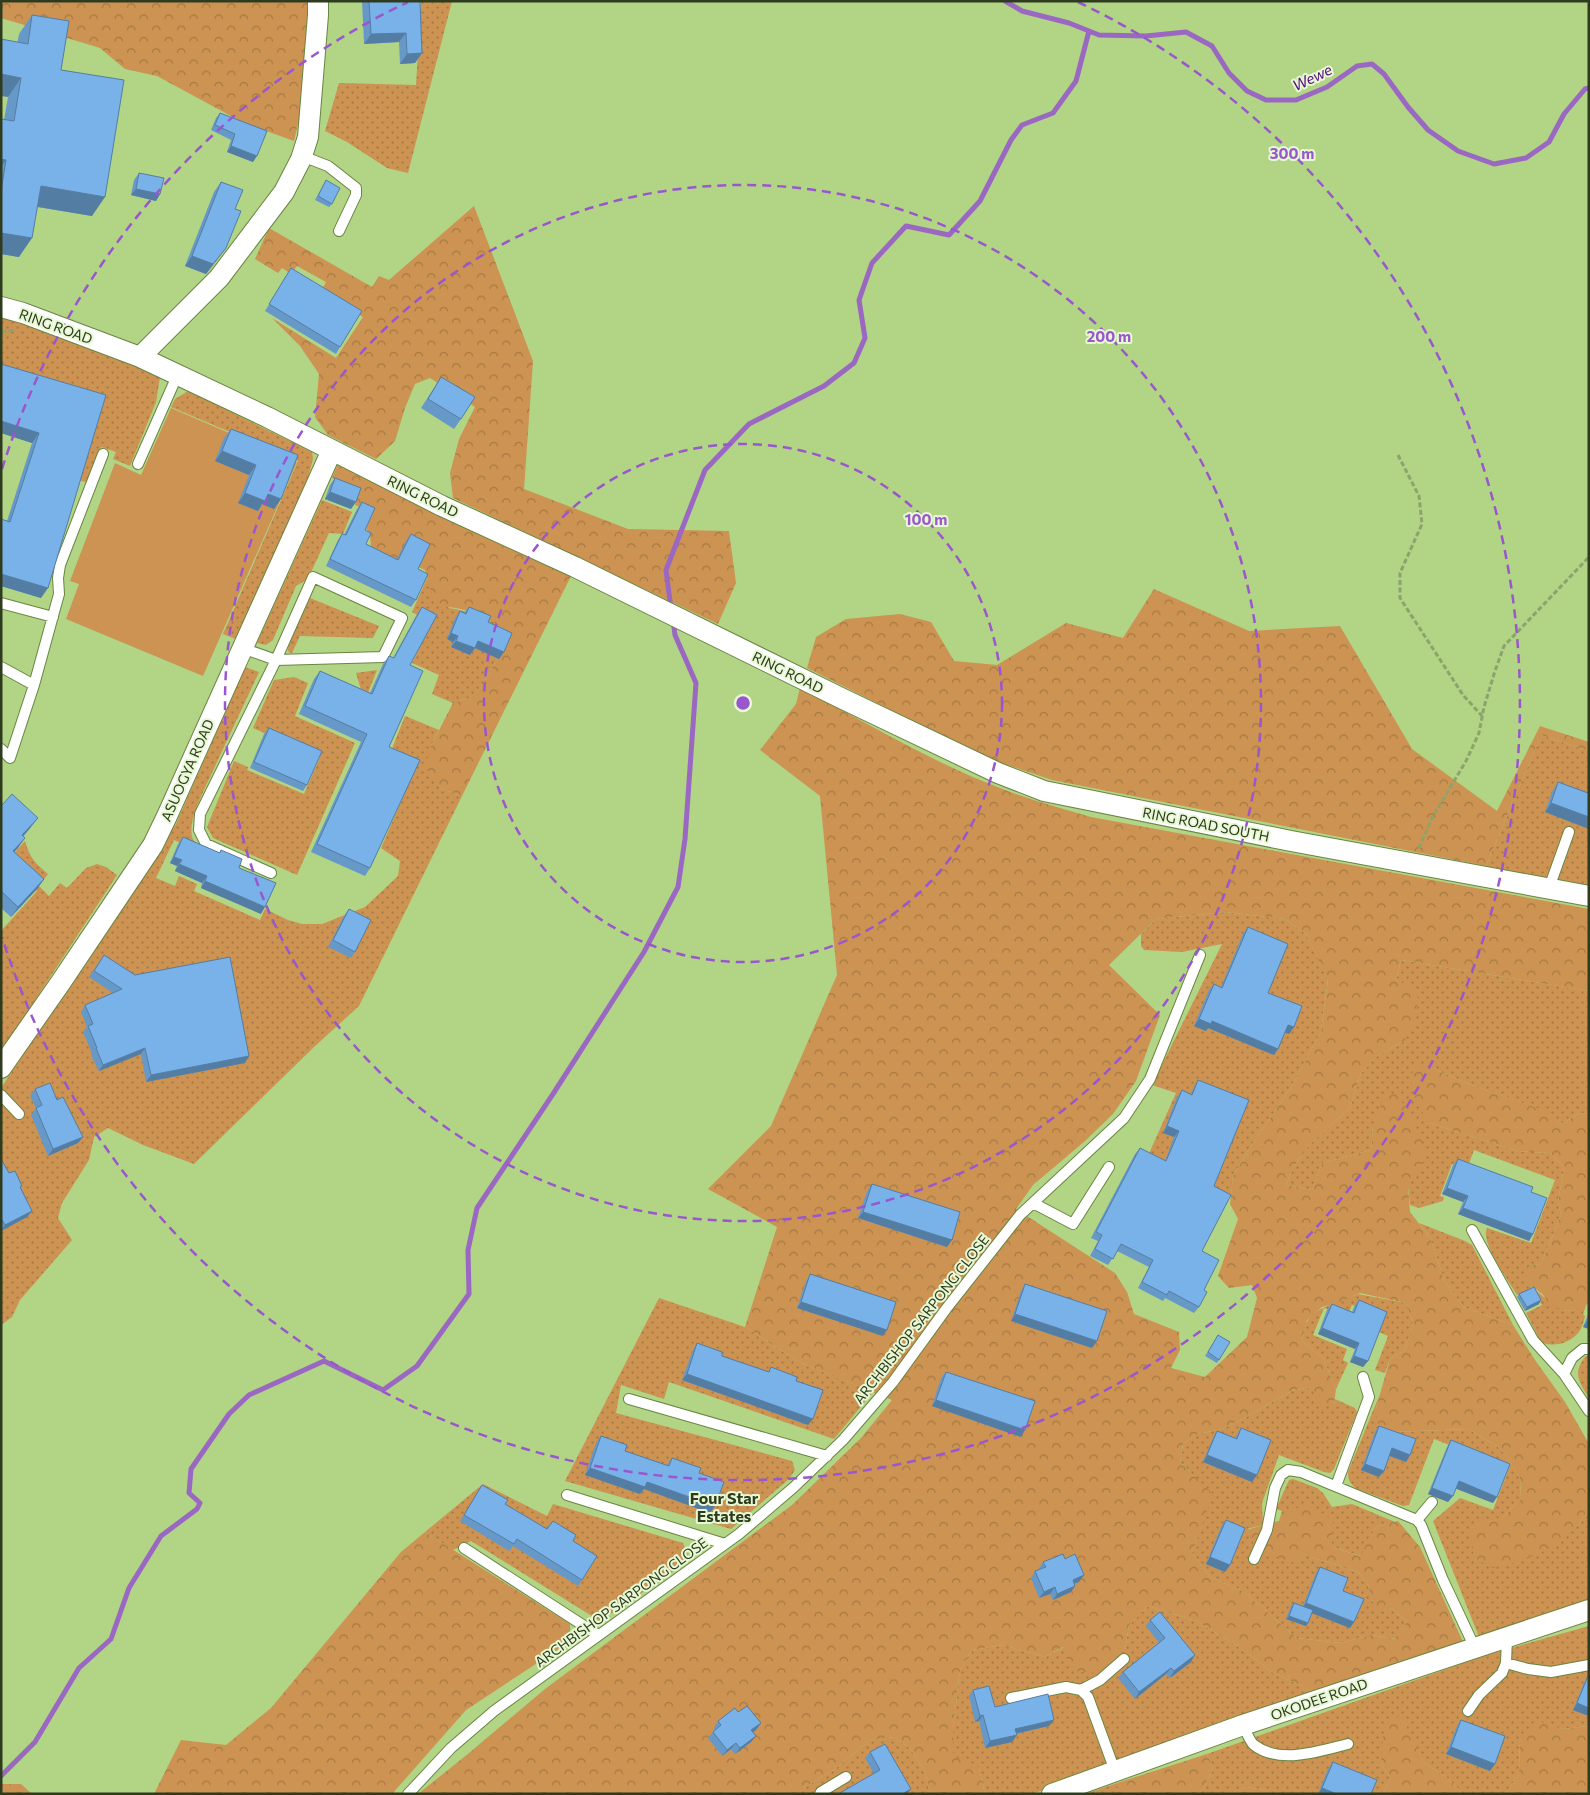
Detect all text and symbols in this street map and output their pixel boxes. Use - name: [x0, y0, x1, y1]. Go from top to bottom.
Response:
- water label: Wewe: [1289, 60, 1335, 94]
- text: 300 m: [1270, 144, 1314, 162]
- street label: RING ROAD: [17, 305, 95, 347]
- text: 200 m: [1087, 327, 1131, 345]
- street label: RING ROAD: [385, 471, 461, 521]
- text: 100 m: [905, 510, 947, 528]
- street label: RING ROAD: [750, 647, 826, 697]
- centre of rings: [734, 694, 752, 712]
- street label: ASUOGYA ROAD: [157, 716, 217, 824]
- street label: RING ROAD SOUTH: [1141, 803, 1271, 845]
- street label: ARCHBISHOP SARPONG CLOSE: [850, 1231, 992, 1407]
- district label: Four Star Estates: [690, 1488, 759, 1525]
- street label: ARCHBISHOP SARPONG CLOSE: [531, 1533, 711, 1671]
- street label: OKODEE ROAD: [1268, 1674, 1370, 1724]

